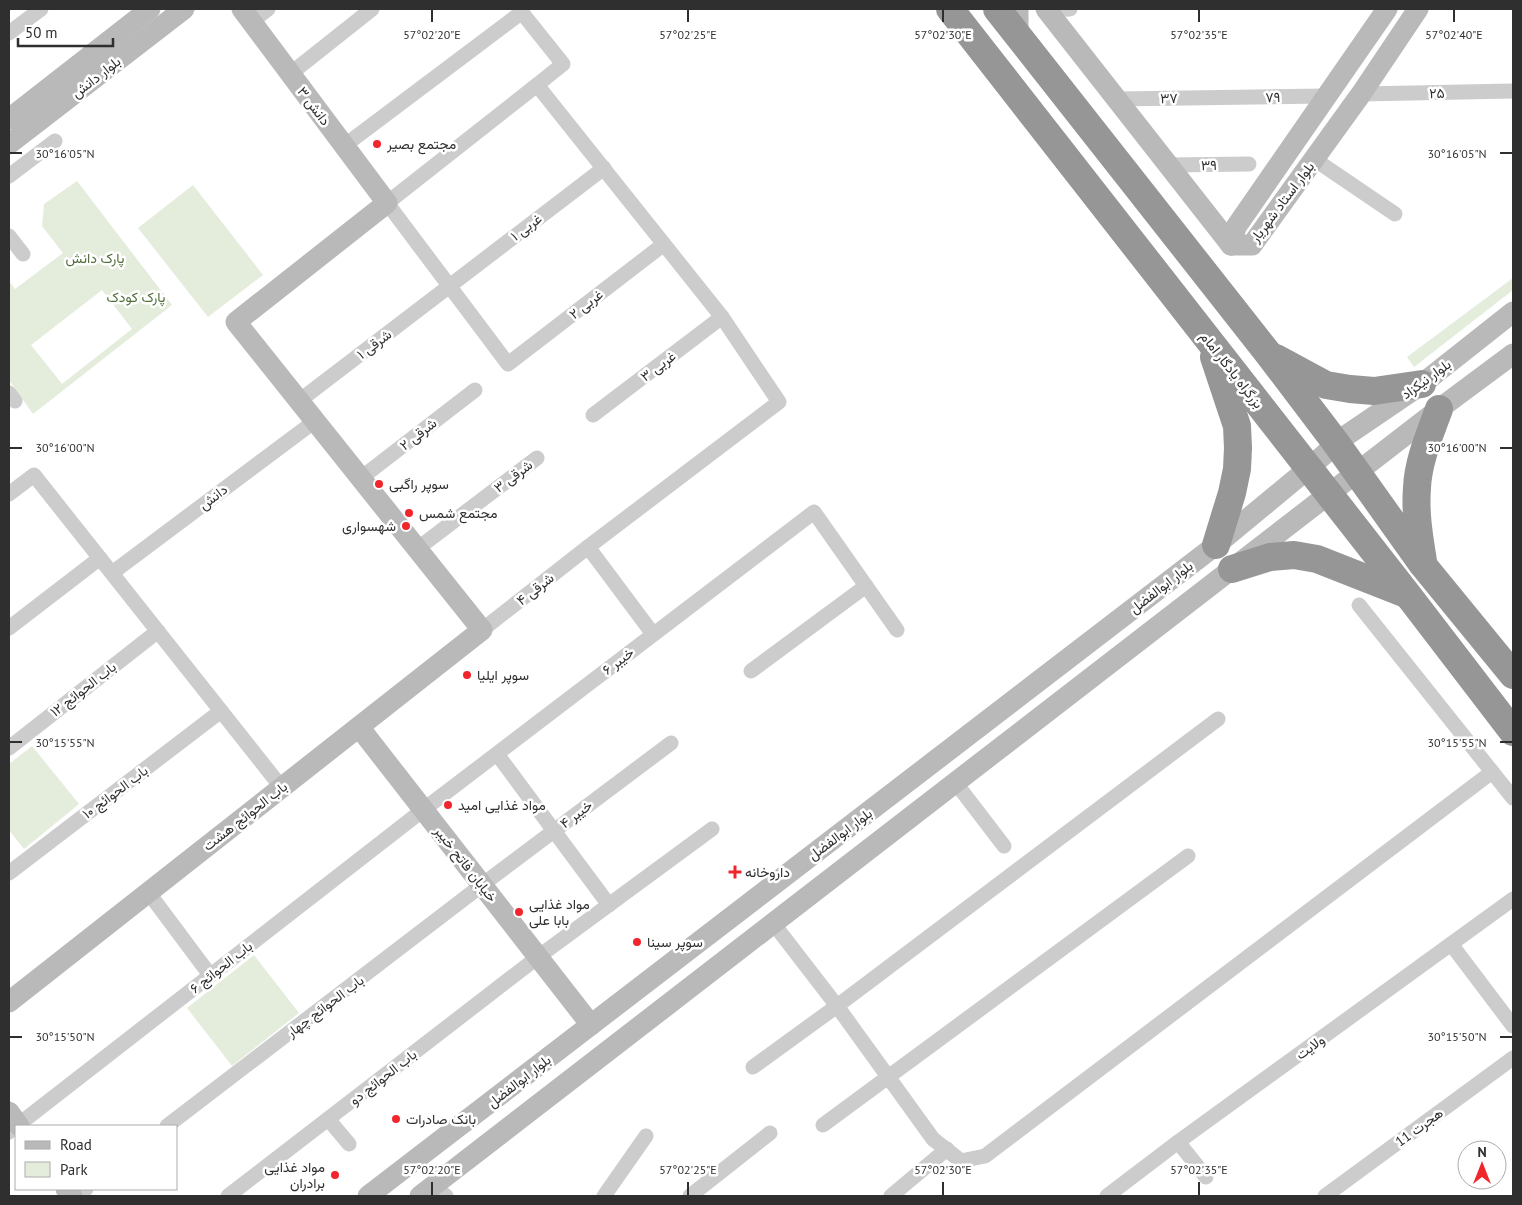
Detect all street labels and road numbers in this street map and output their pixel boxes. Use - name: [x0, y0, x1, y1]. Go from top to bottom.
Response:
- street label: بلوار دانش: [68, 52, 124, 102]
- street label: دانش ۳: [294, 83, 335, 129]
- street label: ۲۵: [1429, 84, 1445, 102]
- street label: ۷۹: [1265, 88, 1281, 106]
- street label: ۳۷: [1160, 89, 1178, 107]
- street label: ۳۹: [1201, 156, 1217, 174]
- street label: بلوار استاد شهریار: [1245, 158, 1318, 247]
- street label: ۱ غربی: [507, 209, 545, 245]
- street label: ۲ غربی: [565, 285, 607, 323]
- street label: ۱ شرقی: [353, 325, 395, 363]
- street label: بزرگراه یادگار امام: [1196, 328, 1268, 412]
- street label: ۳ غربی: [637, 347, 679, 385]
- street label: بلوار نیکزاد: [1398, 355, 1454, 403]
- street label: ۲ شرقی: [396, 414, 440, 454]
- street label: ۳ شرقی: [490, 456, 536, 496]
- street label: دانش: [195, 480, 231, 514]
- street label: بلوار ابوالفضل: [1126, 557, 1196, 617]
- street label: ۴ شرقی: [513, 569, 557, 609]
- street label: خیبر ۶: [598, 643, 638, 679]
- street label: باب الحوائج ۱۲: [46, 658, 121, 722]
- street label: باب الحوائج ۱۰: [79, 761, 153, 824]
- street label: باب الحوائج هشت: [199, 777, 292, 856]
- street label: خیبر ۴: [556, 796, 596, 832]
- street label: بلوار ابوالفضل: [804, 804, 876, 864]
- street label: خیابان فاتح خیبر: [429, 822, 501, 907]
- street label: باب الحوائج ۶: [186, 937, 257, 999]
- street label: باب الحوائج چهار: [282, 971, 369, 1043]
- street label: ولایت: [1292, 1030, 1328, 1064]
- street label: باب الحوائج دو: [346, 1045, 422, 1110]
- street label: بلوار ابوالفضل: [484, 1051, 554, 1111]
- street label: هجرت 11: [1392, 1103, 1447, 1150]

